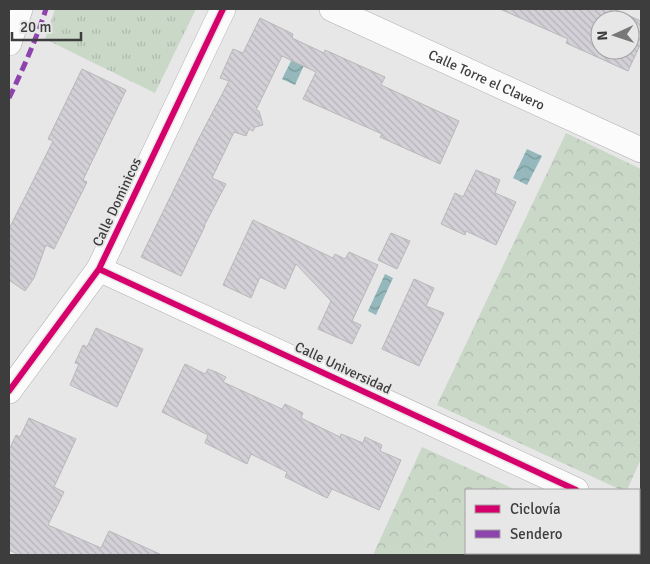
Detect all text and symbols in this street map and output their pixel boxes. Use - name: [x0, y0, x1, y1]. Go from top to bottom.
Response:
- scale bar: [12, 10, 81, 42]
- north arrow: [590, 10, 640, 60]
- text: 20 m: [20, 18, 51, 36]
- text: N: [594, 30, 611, 41]
- street label: Calle Torre el Clavero: [426, 46, 547, 113]
- street label: Calle Dominicos: [89, 155, 145, 249]
- street label: Calle Universidad: [292, 338, 394, 398]
- legend: [465, 489, 640, 554]
- text: Ciclovía: [510, 500, 561, 518]
- text: Sendero: [510, 525, 563, 543]

